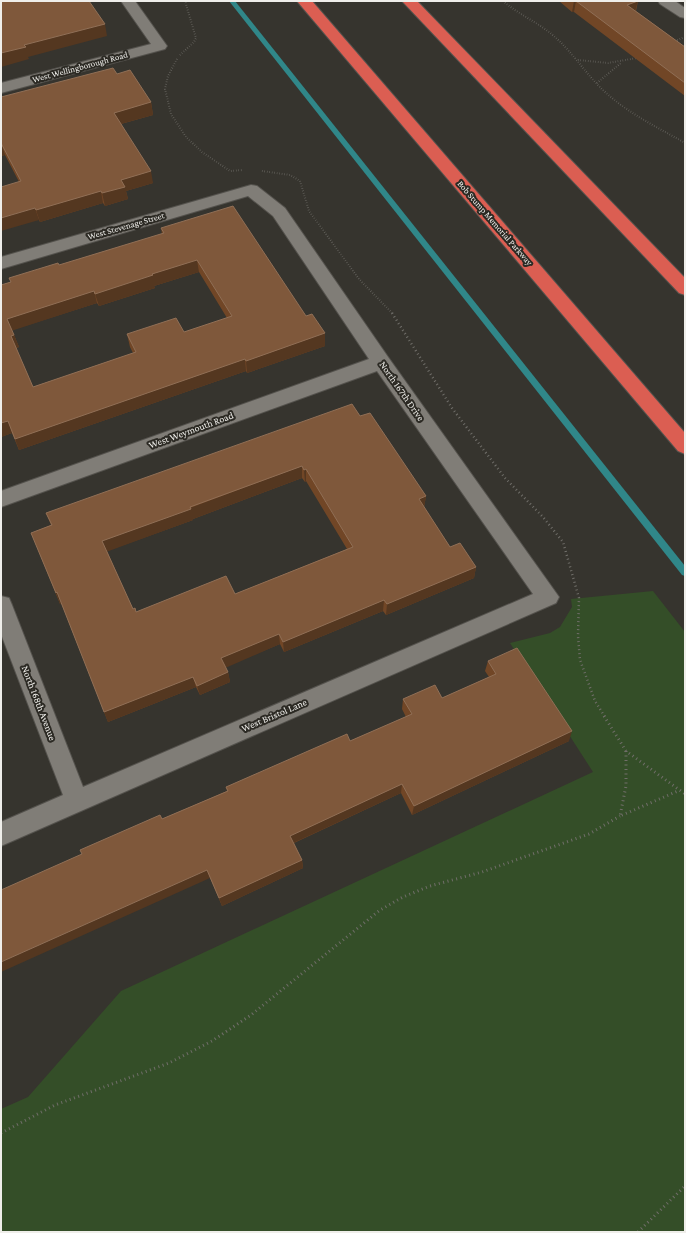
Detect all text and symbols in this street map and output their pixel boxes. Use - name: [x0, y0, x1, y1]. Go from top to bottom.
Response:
- street label: West Wellingborough Road: [31, 49, 129, 85]
- street label: Bob Stump Memorial Parkway: [456, 179, 535, 268]
- street label: West Stevenage Street: [87, 210, 166, 242]
- street label: North 167th Drive: [377, 359, 427, 424]
- street label: West Weymouth Road: [147, 409, 235, 450]
- street label: North 168th Avenue: [20, 664, 59, 743]
- street label: West Bristol Lane: [240, 696, 309, 734]

